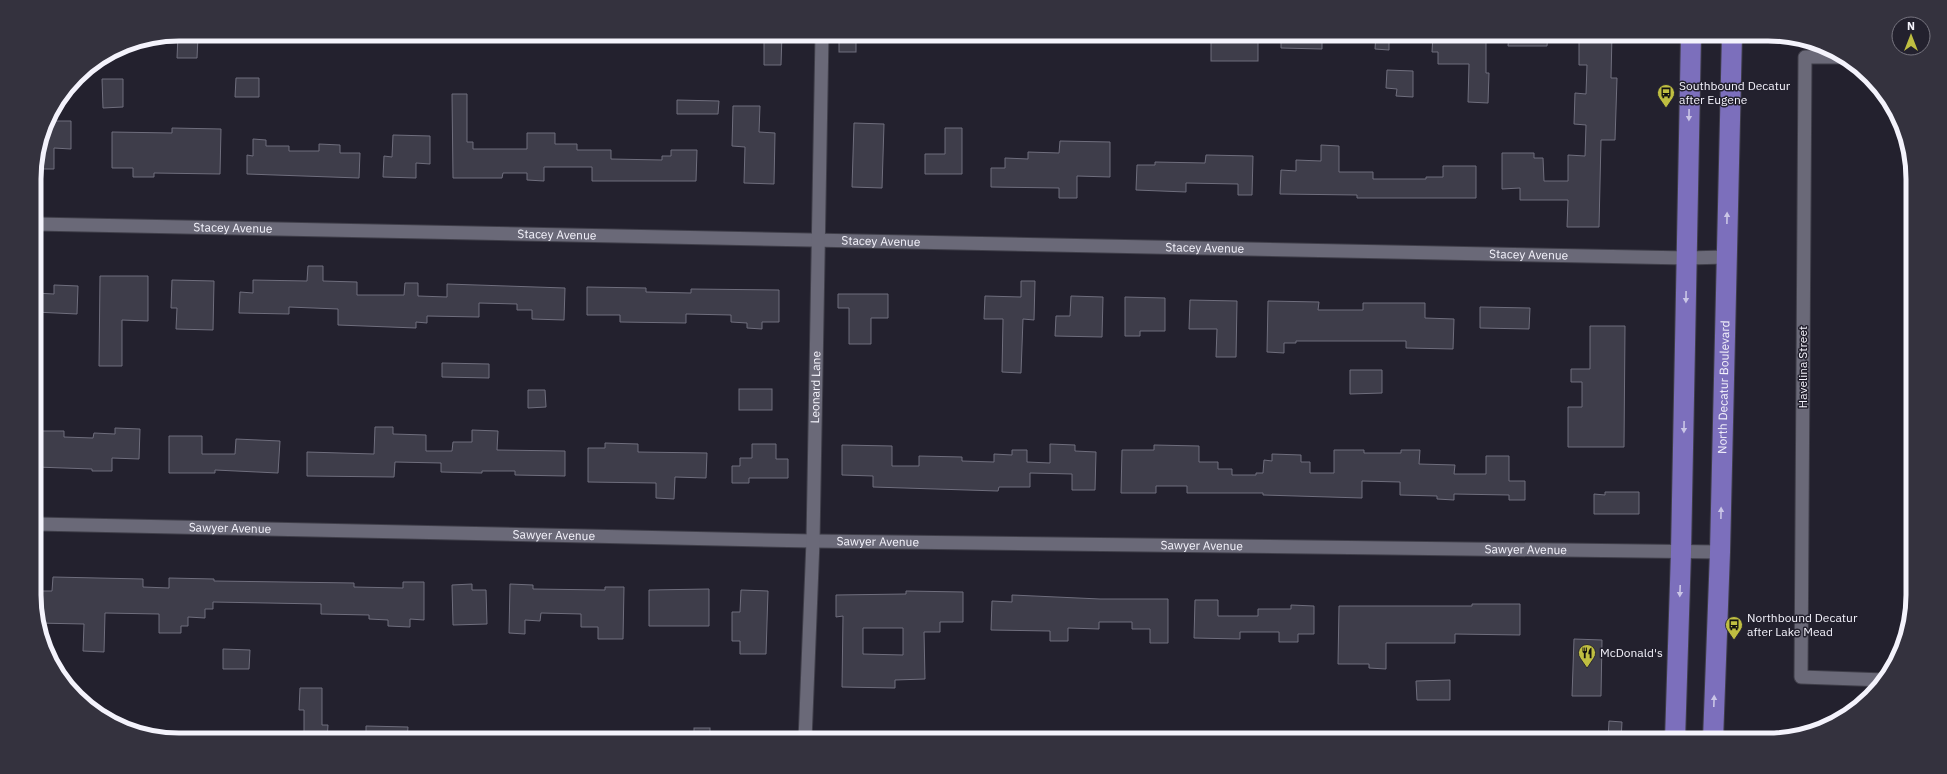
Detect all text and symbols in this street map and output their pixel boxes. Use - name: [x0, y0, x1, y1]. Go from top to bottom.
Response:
- north arrow: [1891, 16, 1931, 56]
- text: N: [1907, 19, 1915, 33]
- place label: Southbound Decatur after Eugene: [1679, 78, 1791, 107]
- bus stop icon: Southbound Decatur after Eugene: [1656, 83, 1676, 108]
- one-way arrow: [1686, 109, 1693, 121]
- one-way arrow: [1724, 212, 1731, 224]
- street label: Stacey Avenue: [193, 219, 273, 236]
- street label: Stacey Avenue: [517, 226, 597, 243]
- street label: Stacey Avenue: [841, 233, 921, 249]
- street label: Stacey Avenue: [1165, 239, 1245, 256]
- street label: Stacey Avenue: [1489, 246, 1569, 263]
- one-way arrow: [1683, 291, 1689, 304]
- street label: North Decatur Boulevard: [1714, 320, 1732, 454]
- street label: Havelina Street: [1795, 326, 1810, 408]
- street label: Leonard Lane: [807, 350, 823, 424]
- one-way arrow: [1681, 421, 1687, 434]
- one-way arrow: [1717, 507, 1724, 519]
- street label: Sawyer Avenue: [189, 519, 272, 536]
- street label: Sawyer Avenue: [512, 526, 596, 543]
- street label: Sawyer Avenue: [836, 533, 920, 549]
- street label: Sawyer Avenue: [1160, 537, 1244, 553]
- street label: Sawyer Avenue: [1484, 541, 1567, 557]
- one-way arrow: [1677, 585, 1683, 598]
- place label: Northbound Decatur after Lake Mead: [1747, 610, 1858, 639]
- bus stop icon: Northbound Decatur after Lake Mead: [1724, 615, 1744, 640]
- restaurant icon: McDonald's: [1577, 643, 1597, 668]
- place label: McDonald's: [1600, 645, 1663, 660]
- one-way arrow: [1711, 695, 1718, 707]

